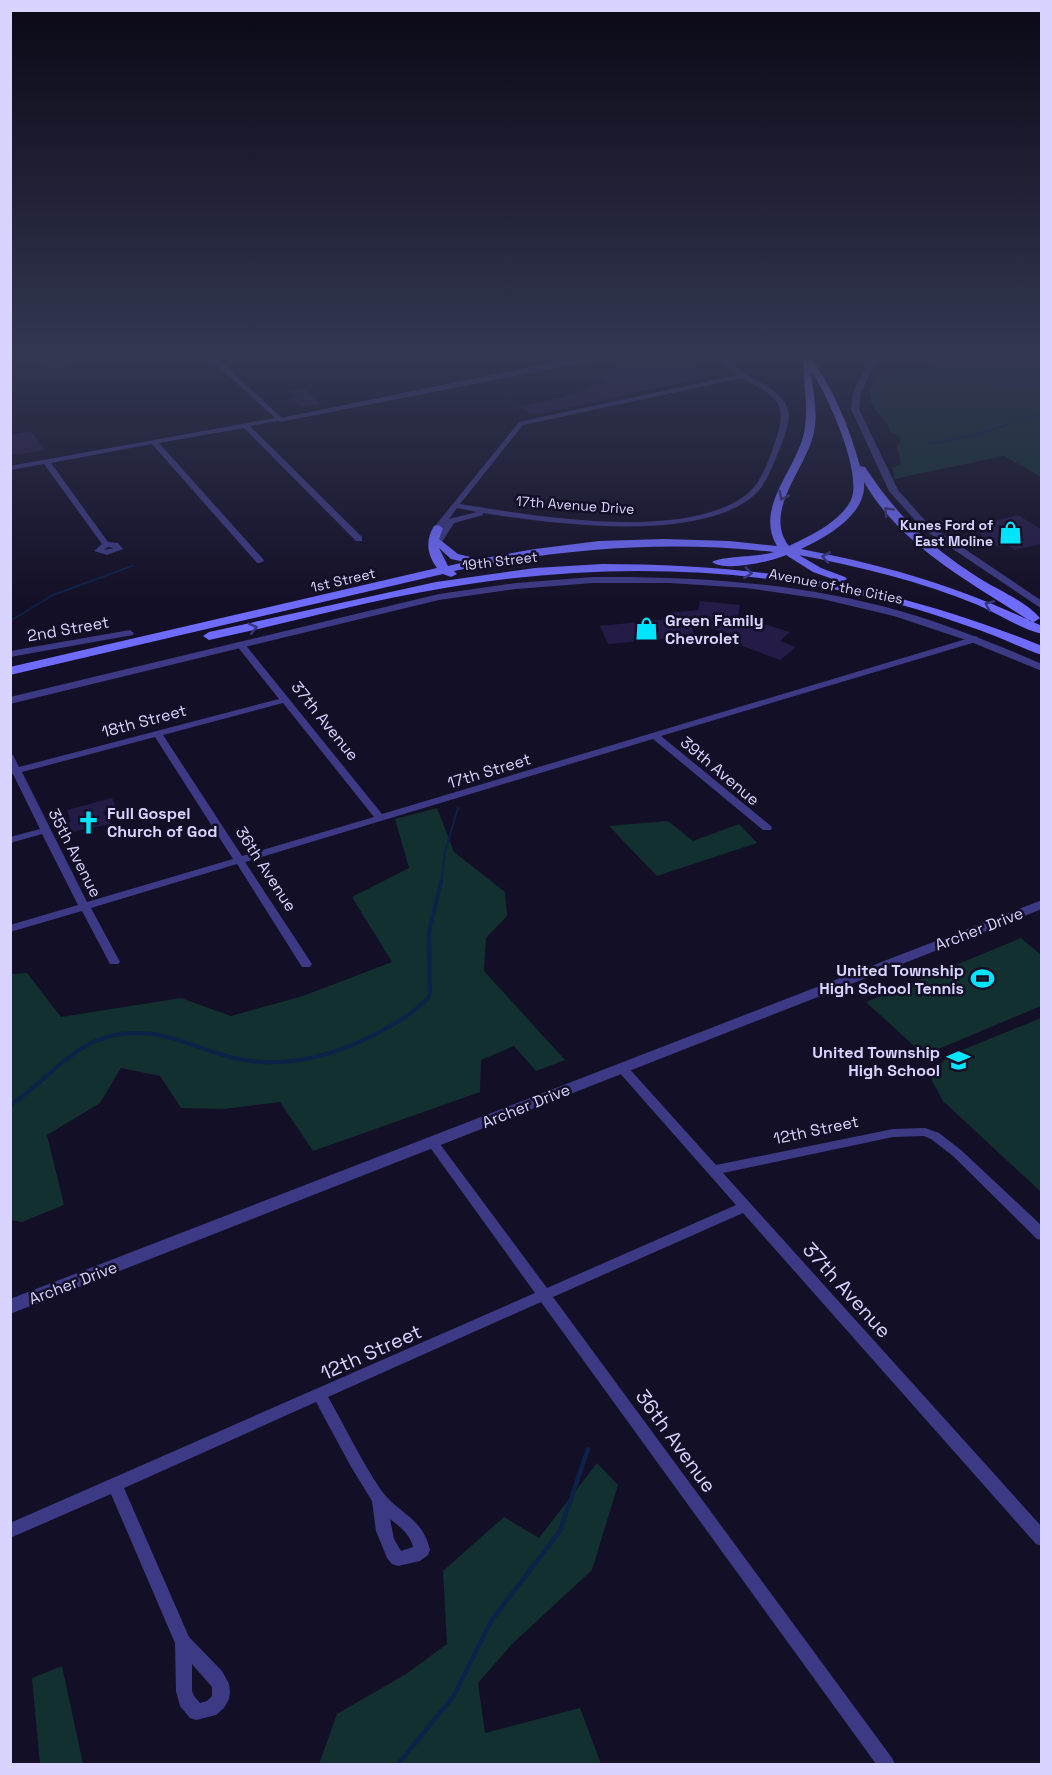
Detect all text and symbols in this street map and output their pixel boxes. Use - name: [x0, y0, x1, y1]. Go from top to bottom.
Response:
- one-way arrow: [778, 490, 790, 501]
- street label: 17th Avenue Drive: [515, 492, 635, 518]
- one-way arrow: [884, 507, 895, 517]
- place label: Kunes Ford of East Moline: [900, 516, 993, 550]
- shop icon: Kunes Ford of East Moline: [998, 520, 1024, 546]
- street label: 19th Street: [461, 547, 539, 575]
- one-way arrow: [821, 551, 831, 564]
- street label: 1st Street: [309, 564, 377, 596]
- street label: Avenue of the Cities: [767, 564, 905, 608]
- one-way arrow: [744, 567, 753, 579]
- one-way arrow: [984, 601, 995, 613]
- place label: Green Family Chevrolet: [665, 610, 764, 649]
- street label: 2nd Street: [25, 611, 111, 647]
- shop icon: Green Family Chevrolet: [634, 616, 660, 642]
- one-way arrow: [248, 622, 258, 635]
- street label: 37th Avenue: [287, 677, 363, 765]
- street label: 18th Street: [99, 700, 189, 742]
- street label: 39th Avenue: [676, 732, 764, 810]
- street label: 17th Street: [445, 748, 533, 794]
- place label: Full Gospel Church of God: [107, 803, 217, 842]
- street label: 35th Avenue: [44, 805, 106, 901]
- church icon: Full Gospel Church of God: [76, 809, 102, 835]
- street label: 36th Avenue: [231, 823, 301, 915]
- street label: Archer Drive: [932, 903, 1026, 955]
- place label: United Township High School Tennis: [819, 960, 964, 999]
- sports icon: United Township High School Tennis: [969, 966, 995, 992]
- place label: United Township High School: [812, 1042, 940, 1081]
- school or university icon: United Township High School: [945, 1048, 971, 1074]
- street label: Archer Drive: [479, 1079, 573, 1133]
- street label: 12th Street: [772, 1111, 860, 1149]
- street label: 37th Avenue: [797, 1237, 897, 1343]
- street label: Archer Drive: [26, 1257, 120, 1309]
- street label: 12th Street: [316, 1318, 426, 1386]
- street label: 36th Avenue: [630, 1384, 722, 1498]

